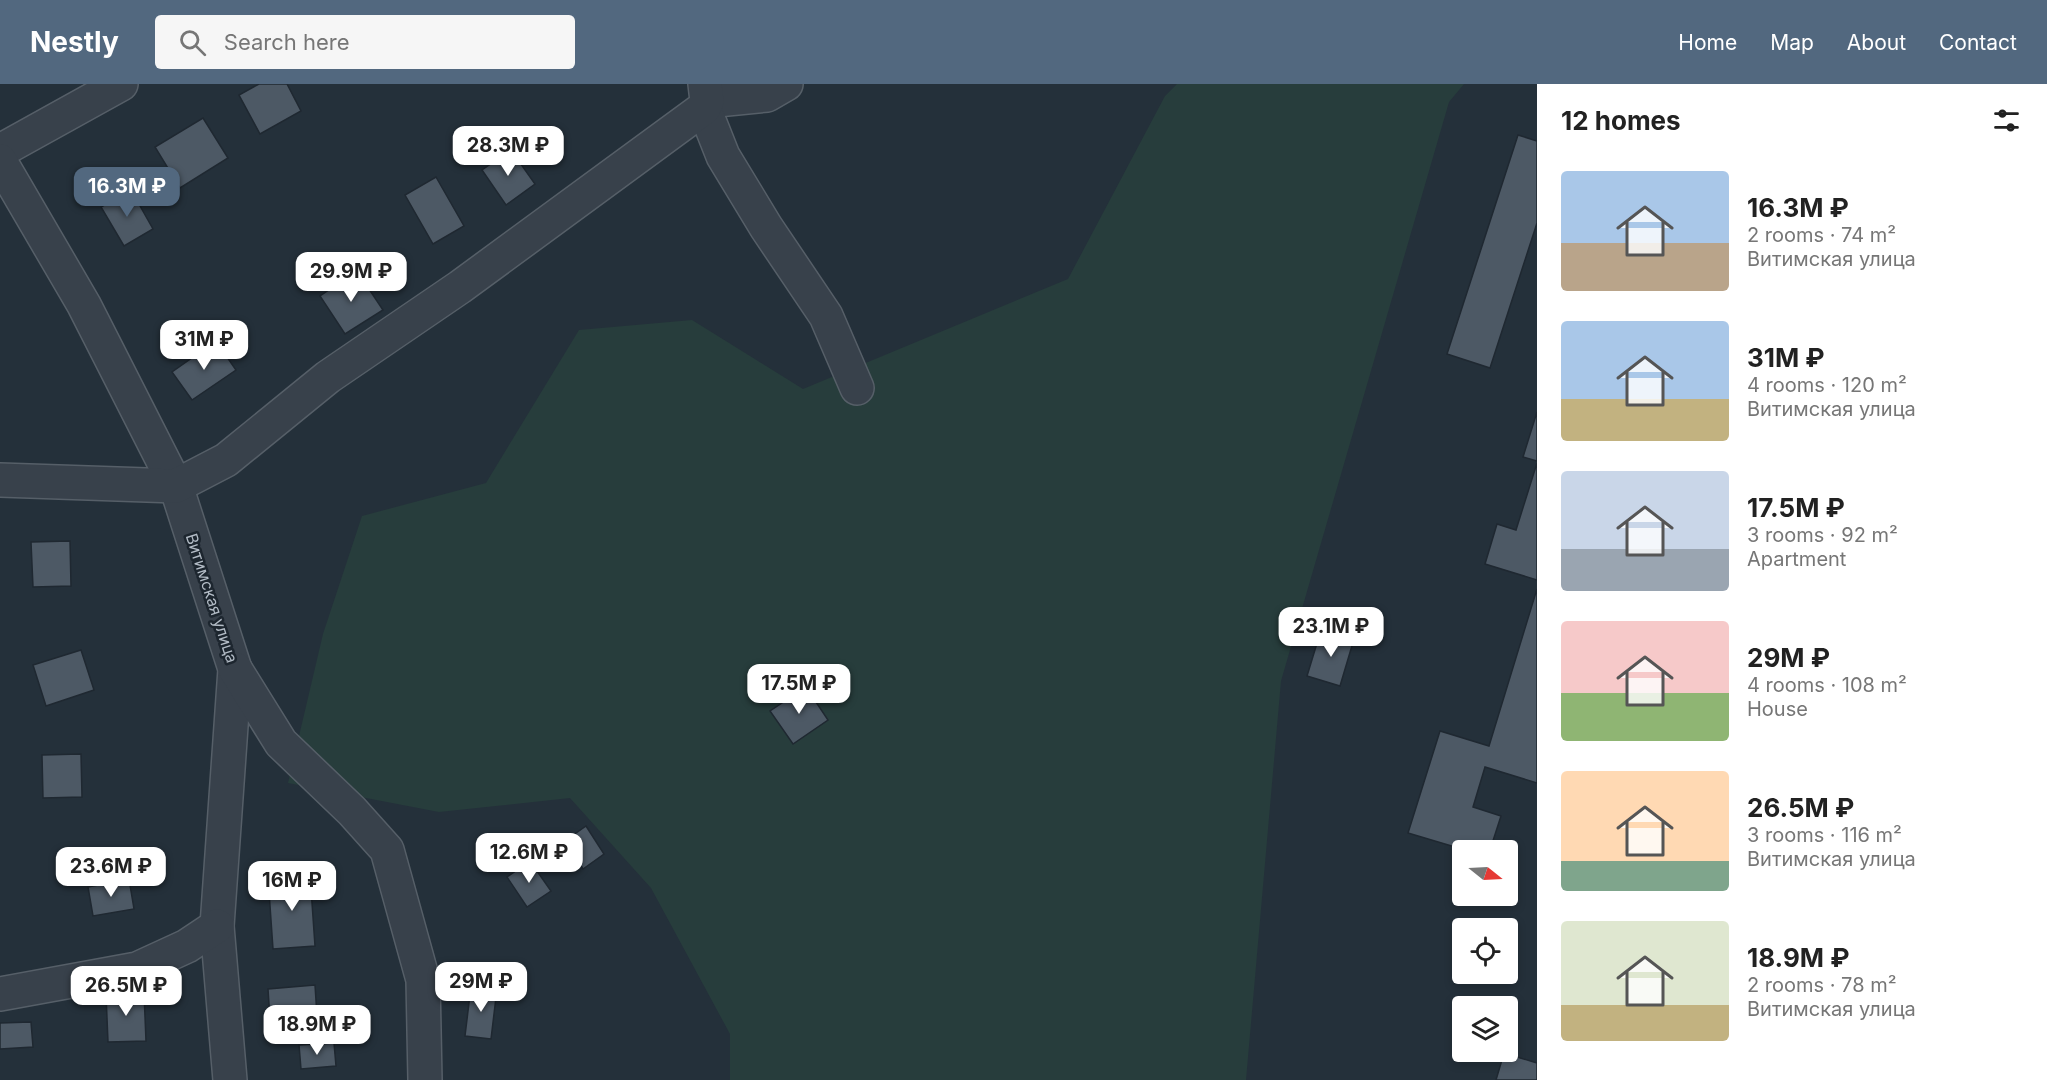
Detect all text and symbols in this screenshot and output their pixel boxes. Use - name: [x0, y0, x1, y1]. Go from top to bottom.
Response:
- search box: [155, 15, 575, 69]
- text: Nestly: [30, 25, 119, 59]
- icon: search: [176, 26, 209, 59]
- text: Search here: [224, 29, 350, 55]
- text: Home: [1678, 30, 1737, 55]
- text: Map: [1770, 30, 1814, 55]
- text: About: [1847, 30, 1906, 55]
- text: Contact: [1939, 30, 2017, 55]
- icon: filters: [1990, 104, 2023, 137]
- text: 12 homes: [1561, 105, 1681, 136]
- pin: 28.3M ₽: [453, 126, 563, 177]
- text: 28.3M ₽: [467, 133, 549, 157]
- pin: 16.3M ₽: [72, 167, 182, 218]
- text: 16.3M ₽: [88, 174, 166, 198]
- text: 16.3M ₽: [1747, 192, 1849, 223]
- icon: home: [1609, 195, 1681, 267]
- text: 2 rooms · 74 m²: [1747, 223, 1896, 247]
- text: Витимская улица: [1747, 247, 1916, 271]
- pin: 29.9M ₽: [296, 252, 406, 303]
- text: 29.9M ₽: [310, 259, 392, 283]
- pin: 31M ₽: [162, 320, 246, 371]
- text: 31M ₽: [174, 327, 234, 351]
- text: 31M ₽: [1747, 342, 1825, 373]
- icon: home: [1609, 345, 1681, 417]
- text: 4 rooms · 120 m²: [1747, 373, 1907, 397]
- text: Витимская улица: [1747, 397, 1916, 421]
- text: 17.5M ₽: [1747, 492, 1845, 523]
- icon: home: [1609, 495, 1681, 567]
- text: 3 rooms · 92 m²: [1747, 523, 1898, 547]
- street label: Витимская улица: [182, 531, 242, 665]
- text: Apartment: [1747, 547, 1846, 571]
- pin: 23.1M ₽: [1276, 607, 1386, 658]
- text: 23.1M ₽: [1293, 614, 1369, 638]
- text: 29M ₽: [1747, 642, 1830, 673]
- icon: home: [1609, 645, 1681, 717]
- pin: 17.5M ₽: [744, 664, 854, 715]
- text: 17.5M ₽: [761, 671, 837, 695]
- text: 4 rooms · 108 m²: [1747, 673, 1907, 697]
- text: House: [1747, 697, 1808, 721]
- text: 26.5M ₽: [1747, 792, 1854, 823]
- icon: home: [1609, 795, 1681, 867]
- text: 3 rooms · 116 m²: [1747, 823, 1902, 847]
- pin: 12.6M ₽: [474, 833, 584, 884]
- text: 12.6M ₽: [490, 840, 568, 864]
- north arrow: [1452, 840, 1518, 906]
- map controls: [1452, 840, 1518, 1062]
- pin: 23.6M ₽: [56, 847, 166, 898]
- text: Витимская улица: [1747, 847, 1916, 871]
- text: 23.6M ₽: [70, 854, 152, 878]
- pin: 16M ₽: [250, 861, 334, 912]
- text: 16M ₽: [262, 868, 322, 892]
- button: locate: [1452, 918, 1518, 984]
- text: 18.9M ₽: [1747, 942, 1850, 973]
- icon: home: [1609, 945, 1681, 1017]
- pin: 29M ₽: [439, 962, 523, 1013]
- pin: 26.5M ₽: [71, 966, 181, 1017]
- text: 29M ₽: [449, 969, 513, 993]
- text: 26.5M ₽: [85, 973, 167, 997]
- text: 2 rooms · 78 m²: [1747, 973, 1896, 997]
- button: layers: [1452, 996, 1518, 1062]
- text: Витимская улица: [1747, 997, 1916, 1021]
- pin: 18.9M ₽: [262, 1005, 372, 1056]
- text: 18.9M ₽: [278, 1012, 356, 1036]

